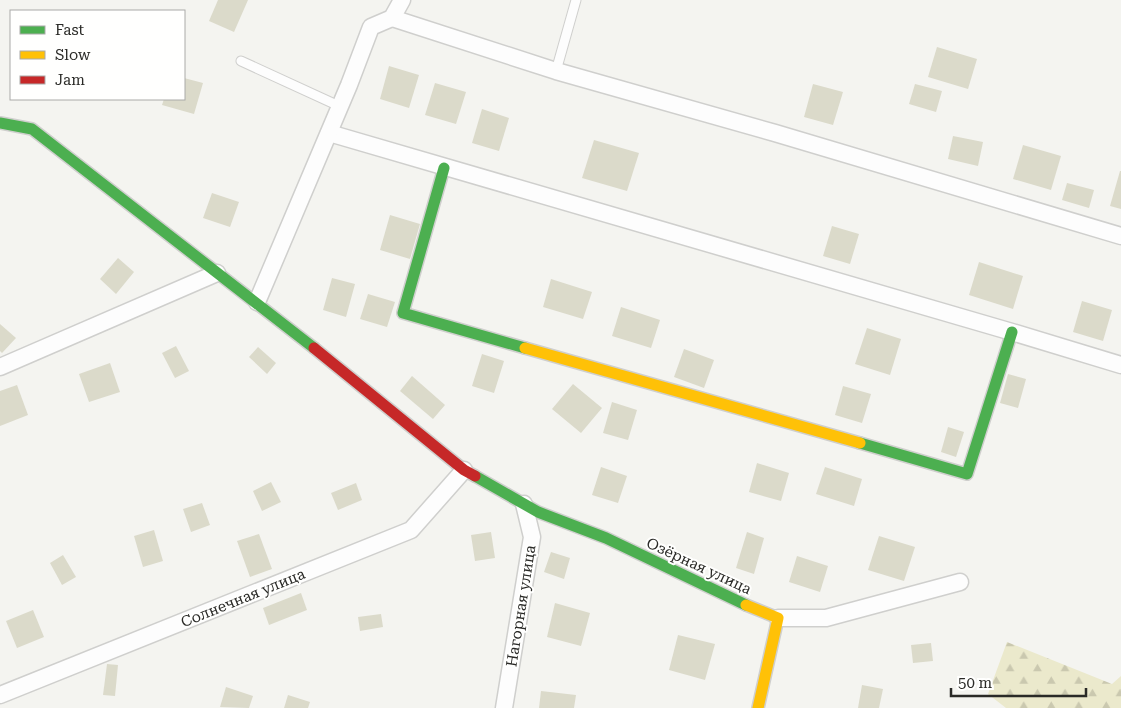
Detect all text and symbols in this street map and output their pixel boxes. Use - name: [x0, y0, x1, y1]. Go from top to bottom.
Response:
- legend: [10, 10, 185, 100]
- text: Fast: [55, 21, 85, 39]
- text: Slow: [55, 46, 91, 64]
- text: Jam: [55, 71, 85, 89]
- street label: Озёрная улица: [644, 534, 754, 598]
- street label: Нагорная улица: [502, 544, 540, 668]
- street label: Солнечная улица: [178, 565, 308, 631]
- scale bar: [951, 666, 1086, 698]
- text: 50 m: [958, 674, 993, 692]

